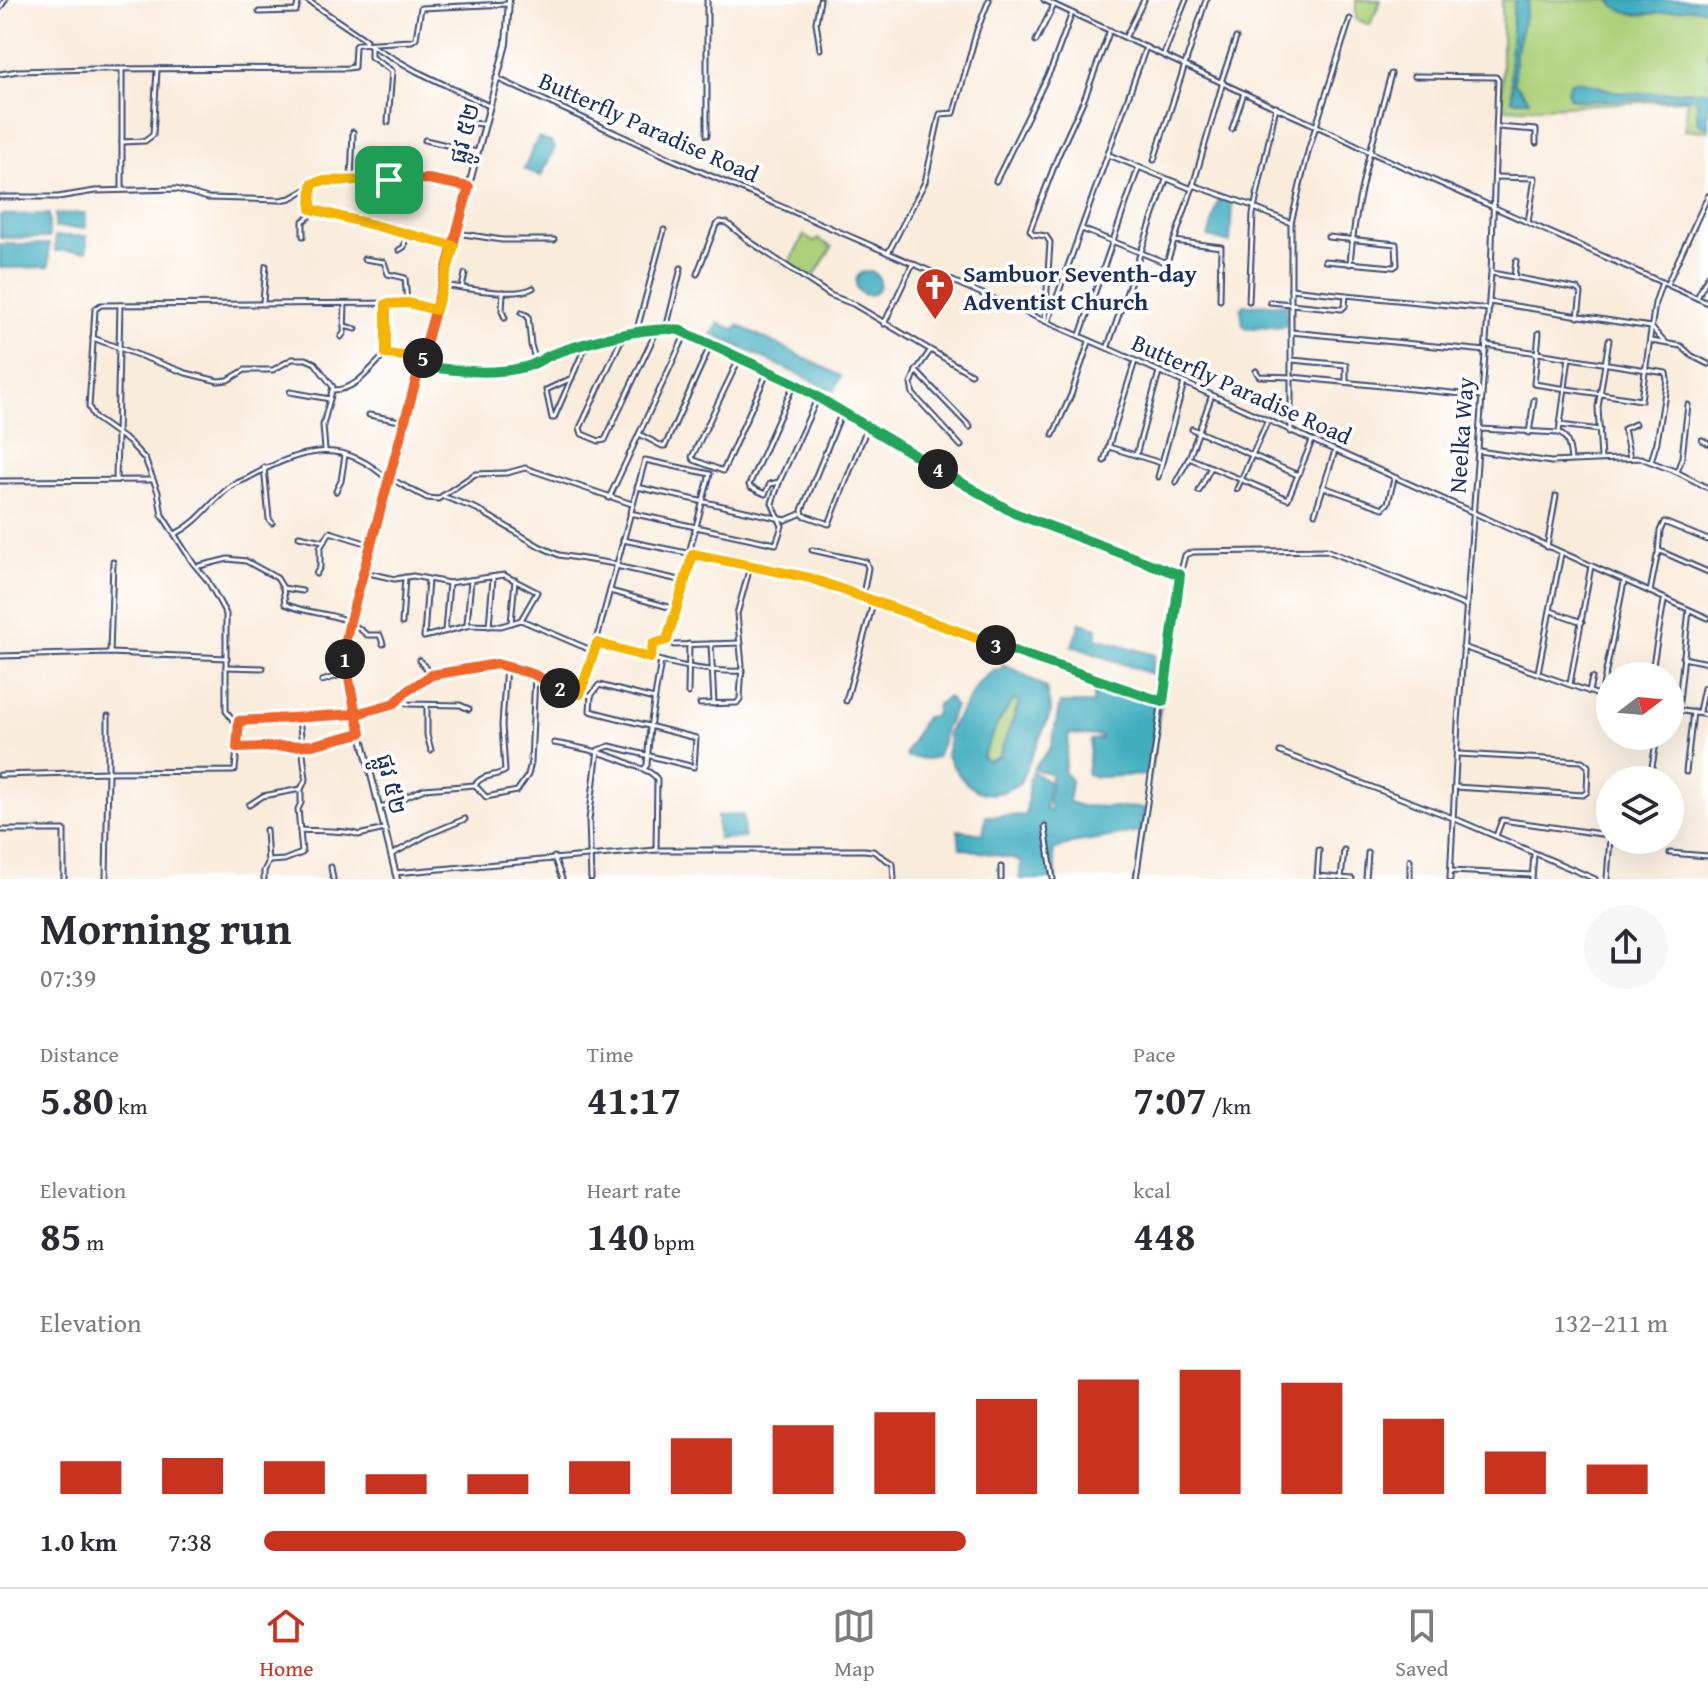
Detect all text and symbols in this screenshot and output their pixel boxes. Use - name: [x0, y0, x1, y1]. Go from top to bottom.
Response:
- street label: Butterfly Paradise Road: [533, 63, 765, 191]
- street label: ផ្លូវ ៥២: [440, 99, 493, 168]
- pin: [355, 146, 423, 214]
- icon: arrive: [367, 158, 411, 202]
- place label: Sambuor Seventh-day Adventist Church: [963, 256, 1198, 319]
- church icon: Sambuor Seventh-day Adventist Church: [914, 266, 956, 321]
- street label: Butterfly Paradise Road: [1126, 325, 1358, 453]
- pin: 5: [403, 338, 443, 378]
- text: 5: [417, 342, 429, 374]
- street label: Neelka Way: [1439, 376, 1483, 494]
- pin: 4: [918, 449, 958, 489]
- text: 4: [932, 453, 944, 485]
- pin: 3: [976, 625, 1016, 665]
- text: 3: [990, 629, 1002, 661]
- pin: 1: [325, 639, 365, 679]
- text: 1: [339, 643, 351, 675]
- north arrow: [1596, 662, 1684, 750]
- map controls: [1596, 662, 1684, 854]
- pin: 2: [540, 668, 580, 708]
- text: 2: [554, 672, 566, 704]
- street label: ផ្លូវ ៥២: [363, 750, 416, 819]
- button: layers: [1596, 766, 1684, 854]
- text: Morning run: [40, 896, 291, 960]
- button: share: [1584, 905, 1668, 989]
- text: 07:39: [40, 958, 96, 997]
- text: Distance: [40, 1038, 119, 1070]
- text: Time: [587, 1038, 633, 1070]
- text: Pace: [1133, 1038, 1176, 1070]
- text: 5.80: [40, 1070, 113, 1129]
- text: 41:17: [587, 1070, 681, 1129]
- text: 7:07: [1133, 1070, 1207, 1129]
- text: km: [113, 1090, 147, 1122]
- text: /km: [1207, 1090, 1251, 1122]
- text: Elevation: [40, 1174, 126, 1206]
- text: Heart rate: [587, 1174, 681, 1206]
- text: kcal: [1133, 1174, 1171, 1206]
- text: 85: [40, 1206, 81, 1265]
- text: 140: [587, 1206, 649, 1265]
- text: 448: [1133, 1206, 1196, 1265]
- text: m: [81, 1226, 104, 1258]
- text: bpm: [649, 1226, 695, 1258]
- text: Elevation: [40, 1303, 142, 1342]
- text: 132–211 m: [1554, 1303, 1668, 1342]
- text: 1.0 km: [40, 1522, 117, 1561]
- text: 7:38: [168, 1522, 212, 1561]
- tab: Home: [259, 1604, 314, 1684]
- tab: Map: [832, 1604, 876, 1684]
- tab: Saved: [1395, 1604, 1449, 1684]

